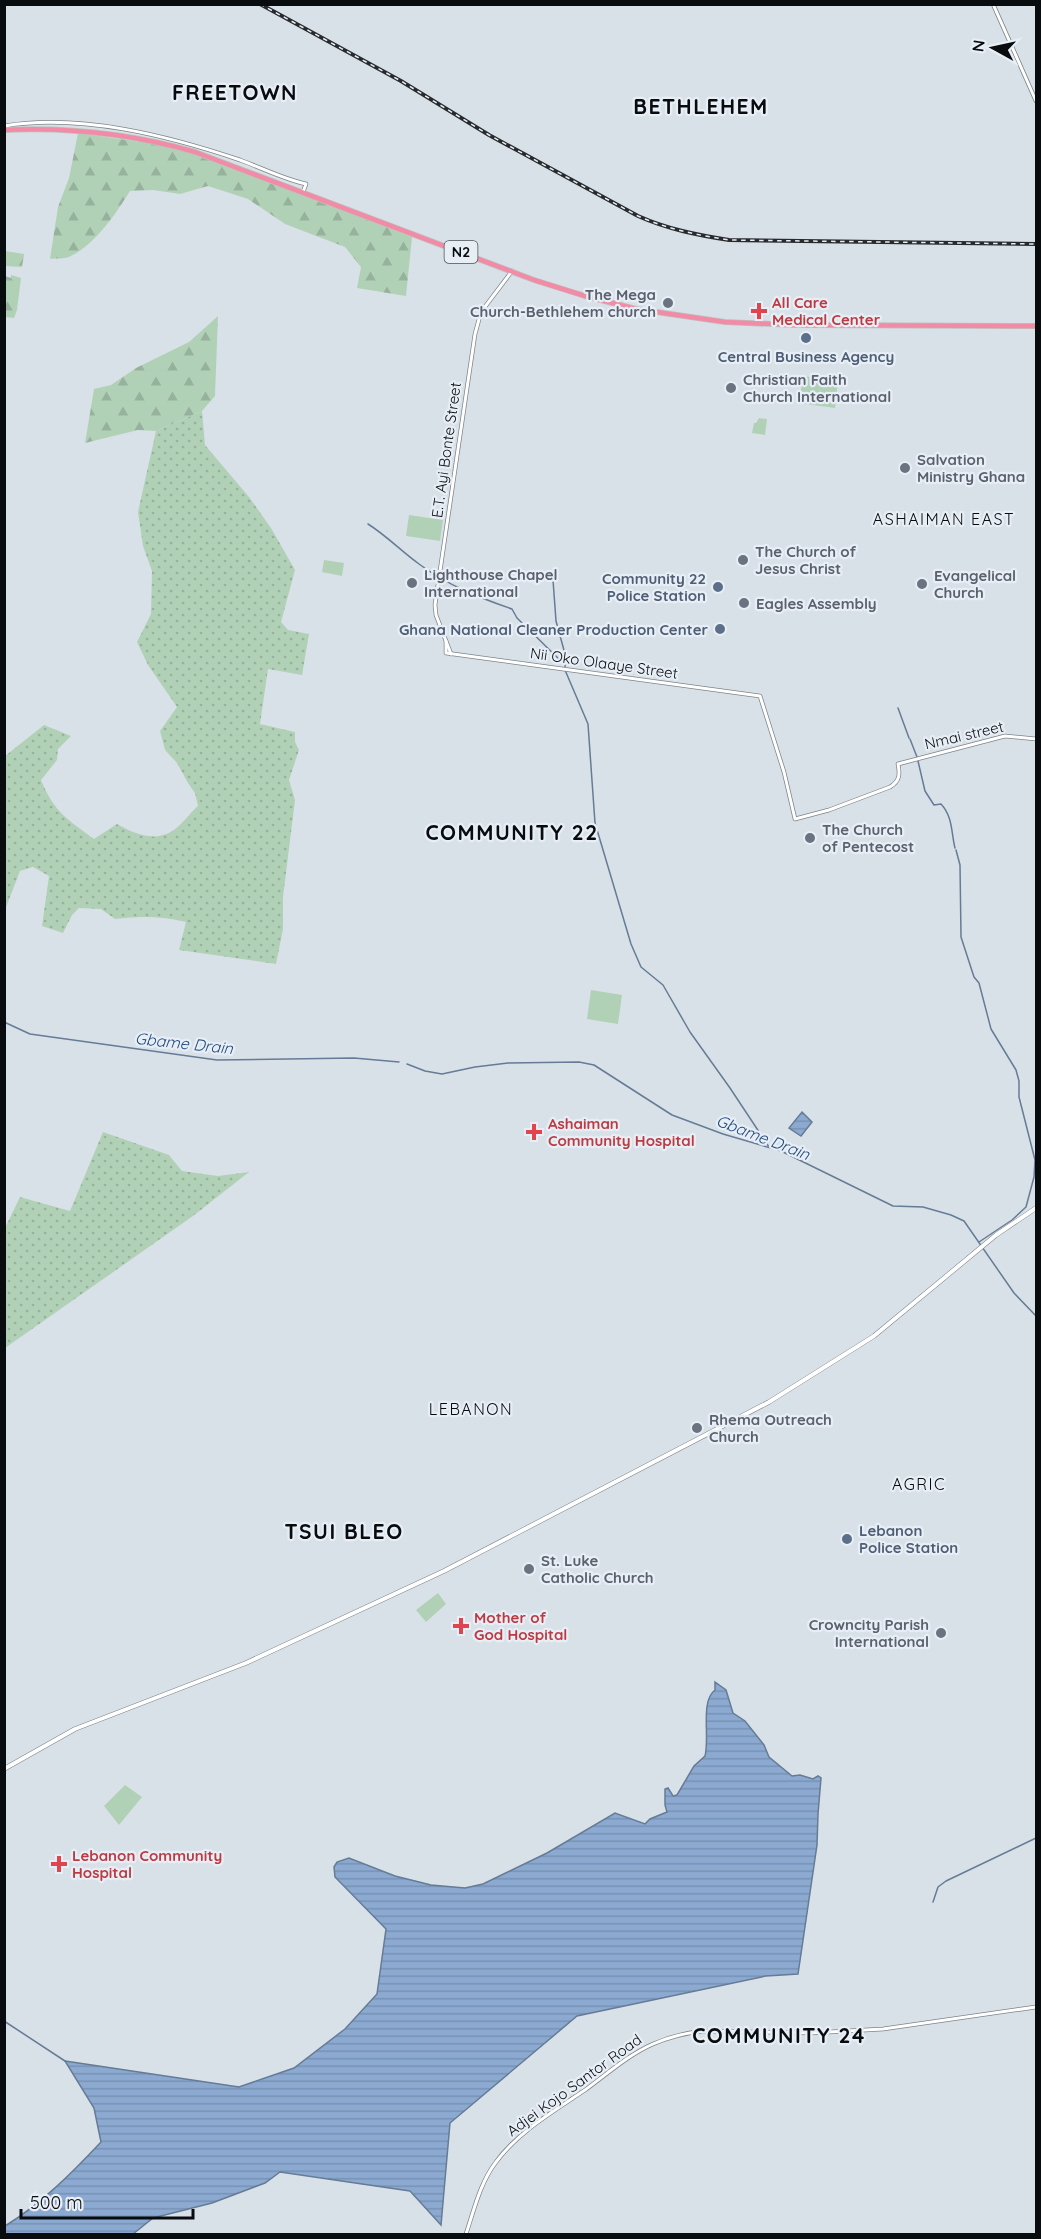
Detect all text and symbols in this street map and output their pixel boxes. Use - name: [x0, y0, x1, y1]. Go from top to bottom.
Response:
- north arrow: [963, 18, 1023, 78]
- text: N: [967, 39, 989, 53]
- district label: FREETOWN: [172, 79, 298, 105]
- district label: BETHLEHEM: [633, 93, 769, 119]
- road number: N2: [444, 241, 478, 263]
- place label: The Mega Church-Bethlehem church: [470, 285, 656, 321]
- place label: All Care Medical Center: [772, 293, 881, 329]
- marker: The Mega Church-Bethlehem church: [661, 296, 675, 310]
- marker: All Care Medical Center: [750, 302, 768, 320]
- marker: Central Business Agency: [799, 331, 813, 345]
- place label: Central Business Agency: [718, 347, 894, 366]
- place label: Christian Faith Church International: [743, 370, 891, 406]
- street label: E.T. Ayi Bonte Street: [427, 381, 465, 519]
- marker: Christian Faith Church International: [724, 381, 738, 395]
- place label: Salvation Ministry Ghana: [917, 450, 1025, 486]
- marker: Salvation Ministry Ghana: [898, 461, 912, 475]
- district label: ASHAIMAN EAST: [873, 509, 1015, 529]
- place label: The Church of Jesus Christ: [755, 542, 857, 578]
- marker: The Church of Jesus Christ: [736, 553, 750, 567]
- place label: Lighthouse Chapel International: [424, 565, 558, 601]
- place label: Evangelical Church: [934, 566, 1016, 602]
- place label: Community 22 Police Station: [602, 569, 706, 605]
- marker: Lighthouse Chapel International: [405, 576, 419, 590]
- marker: Evangelical Church: [915, 577, 929, 591]
- marker: Community 22 Police Station: [711, 580, 725, 594]
- place label: Eagles Assembly: [756, 594, 877, 613]
- marker: Eagles Assembly: [737, 596, 751, 610]
- place label: Ghana National Cleaner Production Center: [399, 620, 708, 639]
- marker: Ghana National Cleaner Production Center: [713, 622, 727, 636]
- street label: Nii Oko Olaaye Street: [529, 643, 679, 683]
- street label: Nmai street: [923, 717, 1005, 753]
- district label: COMMUNITY 22: [425, 819, 599, 845]
- place label: The Church of Pentecost: [822, 820, 914, 856]
- marker: The Church of Pentecost: [803, 831, 817, 845]
- water label: Gbame Drain: [134, 1028, 235, 1058]
- water label: Gbame Drain: [714, 1110, 813, 1164]
- place label: Ashaiman Community Hospital: [548, 1114, 695, 1150]
- marker: Ashaiman Community Hospital: [525, 1123, 543, 1141]
- district label: LEBANON: [429, 1399, 513, 1419]
- place label: Rhema Outreach Church: [709, 1410, 832, 1446]
- marker: Rhema Outreach Church: [690, 1421, 704, 1435]
- district label: AGRIC: [892, 1474, 946, 1494]
- district label: TSUI BLEO: [284, 1518, 404, 1544]
- place label: Lebanon Police Station: [859, 1521, 958, 1557]
- marker: Lebanon Police Station: [840, 1532, 854, 1546]
- place label: St. Luke Catholic Church: [541, 1551, 653, 1587]
- marker: St. Luke Catholic Church: [522, 1562, 536, 1576]
- place label: Mother of God Hospital: [474, 1608, 567, 1644]
- place label: Crowncity Parish International: [809, 1615, 929, 1651]
- marker: Mother of God Hospital: [452, 1617, 470, 1635]
- marker: Crowncity Parish International: [934, 1626, 948, 1640]
- place label: Lebanon Community Hospital: [72, 1846, 222, 1882]
- marker: Lebanon Community Hospital: [50, 1855, 68, 1873]
- district label: COMMUNITY 24: [692, 2022, 866, 2048]
- street label: Adjei Kojo Santor Road: [503, 2030, 645, 2140]
- scale bar: [21, 2182, 194, 2220]
- text: 500 m: [30, 2191, 83, 2214]

